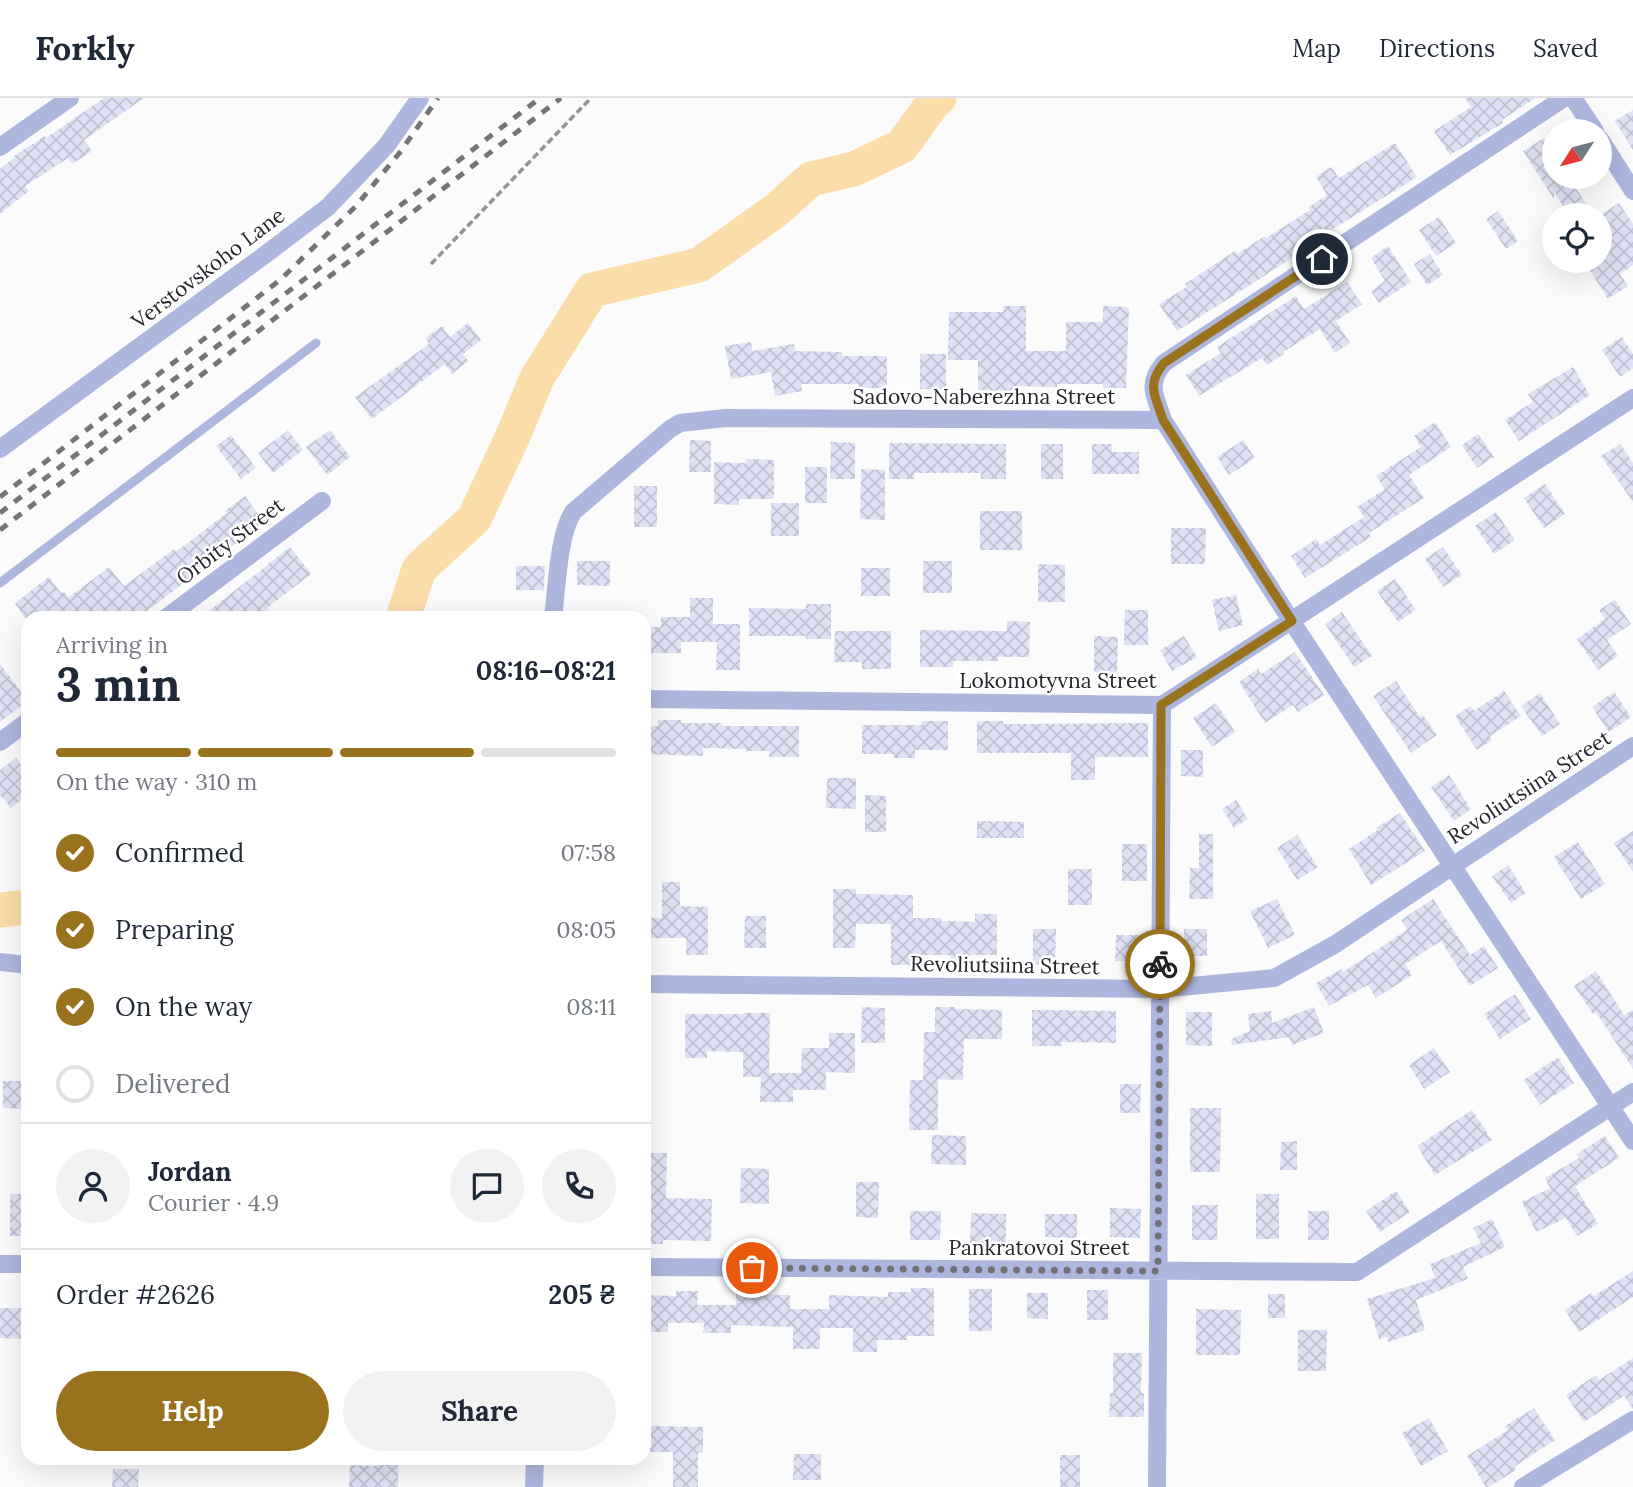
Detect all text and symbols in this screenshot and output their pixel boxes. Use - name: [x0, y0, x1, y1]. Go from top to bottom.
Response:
- text: Forkly: [35, 27, 135, 69]
- text: Map: [1292, 33, 1341, 64]
- text: Directions: [1379, 33, 1495, 64]
- text: Saved: [1533, 33, 1598, 64]
- north arrow: [1542, 119, 1612, 189]
- map controls: [1542, 119, 1612, 273]
- street label: Verstovskoho Lane: [125, 202, 290, 335]
- button: locate: [1542, 203, 1612, 273]
- pin: [1292, 229, 1352, 289]
- icon: home: [1303, 240, 1341, 278]
- street label: Sadovo-Naberezhna Street: [853, 383, 1116, 410]
- street label: Orbity Street: [171, 491, 290, 590]
- text: Arriving in: [56, 630, 168, 659]
- text: 08:16–08:21: [476, 654, 616, 687]
- text: 3 min: [56, 655, 181, 714]
- street label: Lokomotyvna Street: [959, 667, 1158, 694]
- street label: Revoliutsiina Street: [1442, 724, 1617, 850]
- text: On the way · 310 m: [56, 767, 257, 796]
- icon: check: [56, 834, 94, 872]
- text: Confirmed: [115, 836, 244, 869]
- text: 07:58: [560, 838, 616, 867]
- icon: check: [56, 911, 94, 949]
- text: Preparing: [115, 913, 234, 946]
- text: 08:05: [556, 915, 616, 944]
- courier: [1125, 929, 1195, 999]
- icon: bike: [1141, 945, 1179, 983]
- street label: Revoliutsiina Street: [910, 950, 1101, 980]
- icon: check: [56, 988, 94, 1026]
- text: On the way: [115, 990, 252, 1023]
- text: 08:11: [566, 992, 616, 1021]
- text: Delivered: [115, 1067, 231, 1100]
- button: person: [56, 1149, 130, 1223]
- button: chat: [450, 1149, 524, 1223]
- button: phone: [542, 1149, 616, 1223]
- text: Jordan: [148, 1155, 232, 1188]
- text: Courier · 4.9: [148, 1188, 279, 1217]
- street label: Pankratovoi Street: [948, 1234, 1130, 1261]
- pin: [722, 1238, 782, 1298]
- icon: bag: [733, 1249, 771, 1287]
- text: Order #2626: [56, 1278, 215, 1311]
- text: 205 ₴: [548, 1278, 616, 1311]
- button: Help: [56, 1371, 329, 1451]
- button: Share: [343, 1371, 616, 1451]

